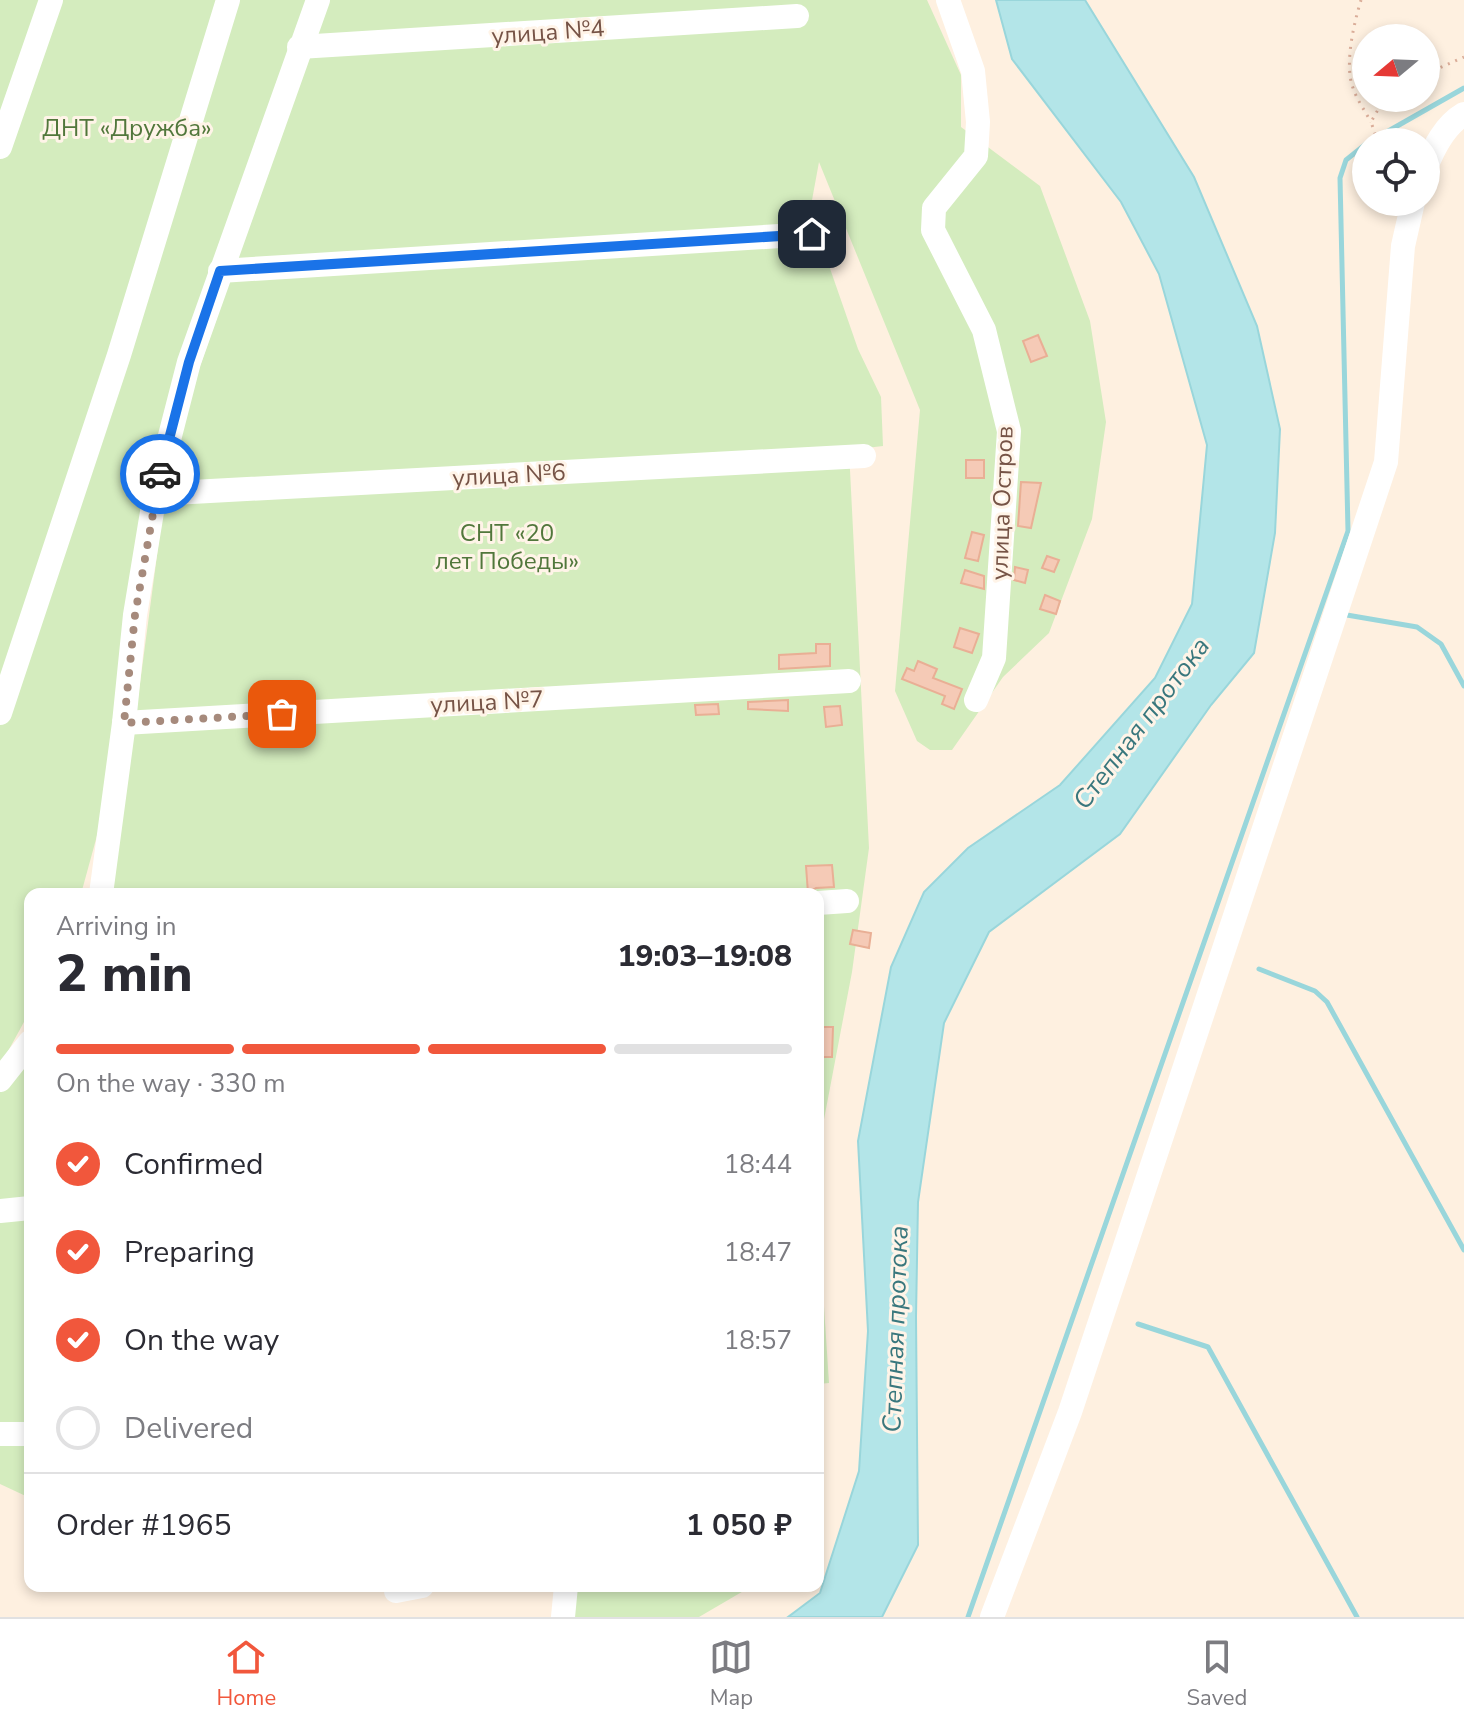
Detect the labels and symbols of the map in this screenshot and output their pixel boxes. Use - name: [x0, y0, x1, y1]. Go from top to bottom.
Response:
- street label: улица №4: [490, 12, 606, 52]
- north arrow: [1352, 24, 1440, 112]
- park label: ДНТ «Дружба»: [42, 112, 212, 144]
- pin: [778, 200, 846, 268]
- street label: улица Остров: [983, 425, 1021, 581]
- courier: [120, 434, 200, 514]
- street label: улица №6: [452, 456, 566, 494]
- park label: СНТ «20 лет Победы»: [435, 517, 579, 577]
- water label: Степная протока: [1065, 630, 1218, 817]
- pin: [248, 680, 316, 748]
- street label: улица №7: [430, 683, 544, 721]
- water label: Степная протока: [874, 1225, 917, 1433]

